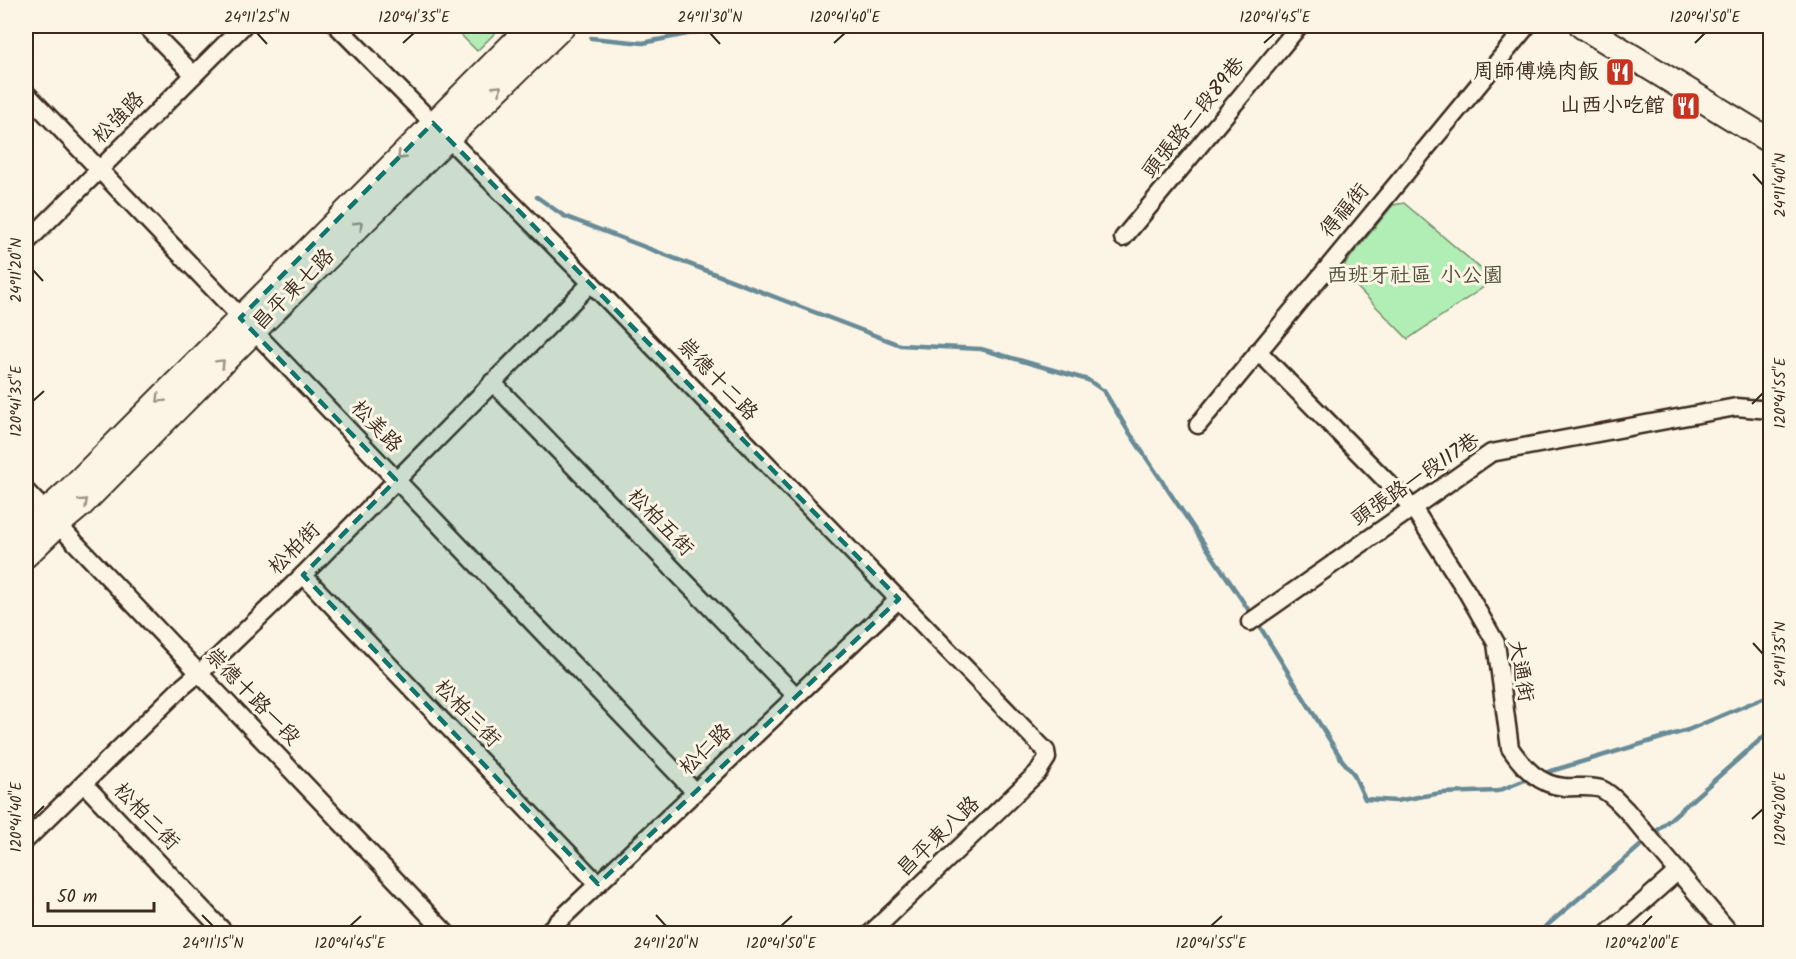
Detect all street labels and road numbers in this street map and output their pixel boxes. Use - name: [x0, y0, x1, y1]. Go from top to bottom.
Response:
- street label: 頭張路二段89巷: [1134, 50, 1254, 186]
- street label: 松強路: [85, 84, 153, 152]
- street label: 得福街: [1312, 176, 1378, 246]
- street label: 昌平東七路: [245, 241, 343, 339]
- street label: 崇德十二路: [669, 331, 765, 429]
- street label: 松美路: [342, 393, 410, 461]
- street label: 頭張路一段117巷: [1345, 425, 1487, 535]
- street label: 松柏五街: [619, 481, 701, 565]
- street label: 松柏街: [261, 515, 329, 583]
- street label: 大通街: [1498, 637, 1542, 705]
- street label: 崇德十路一段: [196, 640, 308, 754]
- street label: 松柏三街: [426, 672, 508, 756]
- street label: 松仁路: [672, 716, 740, 784]
- street label: 松柏二街: [105, 775, 187, 859]
- street label: 昌平東八路: [890, 789, 988, 885]

